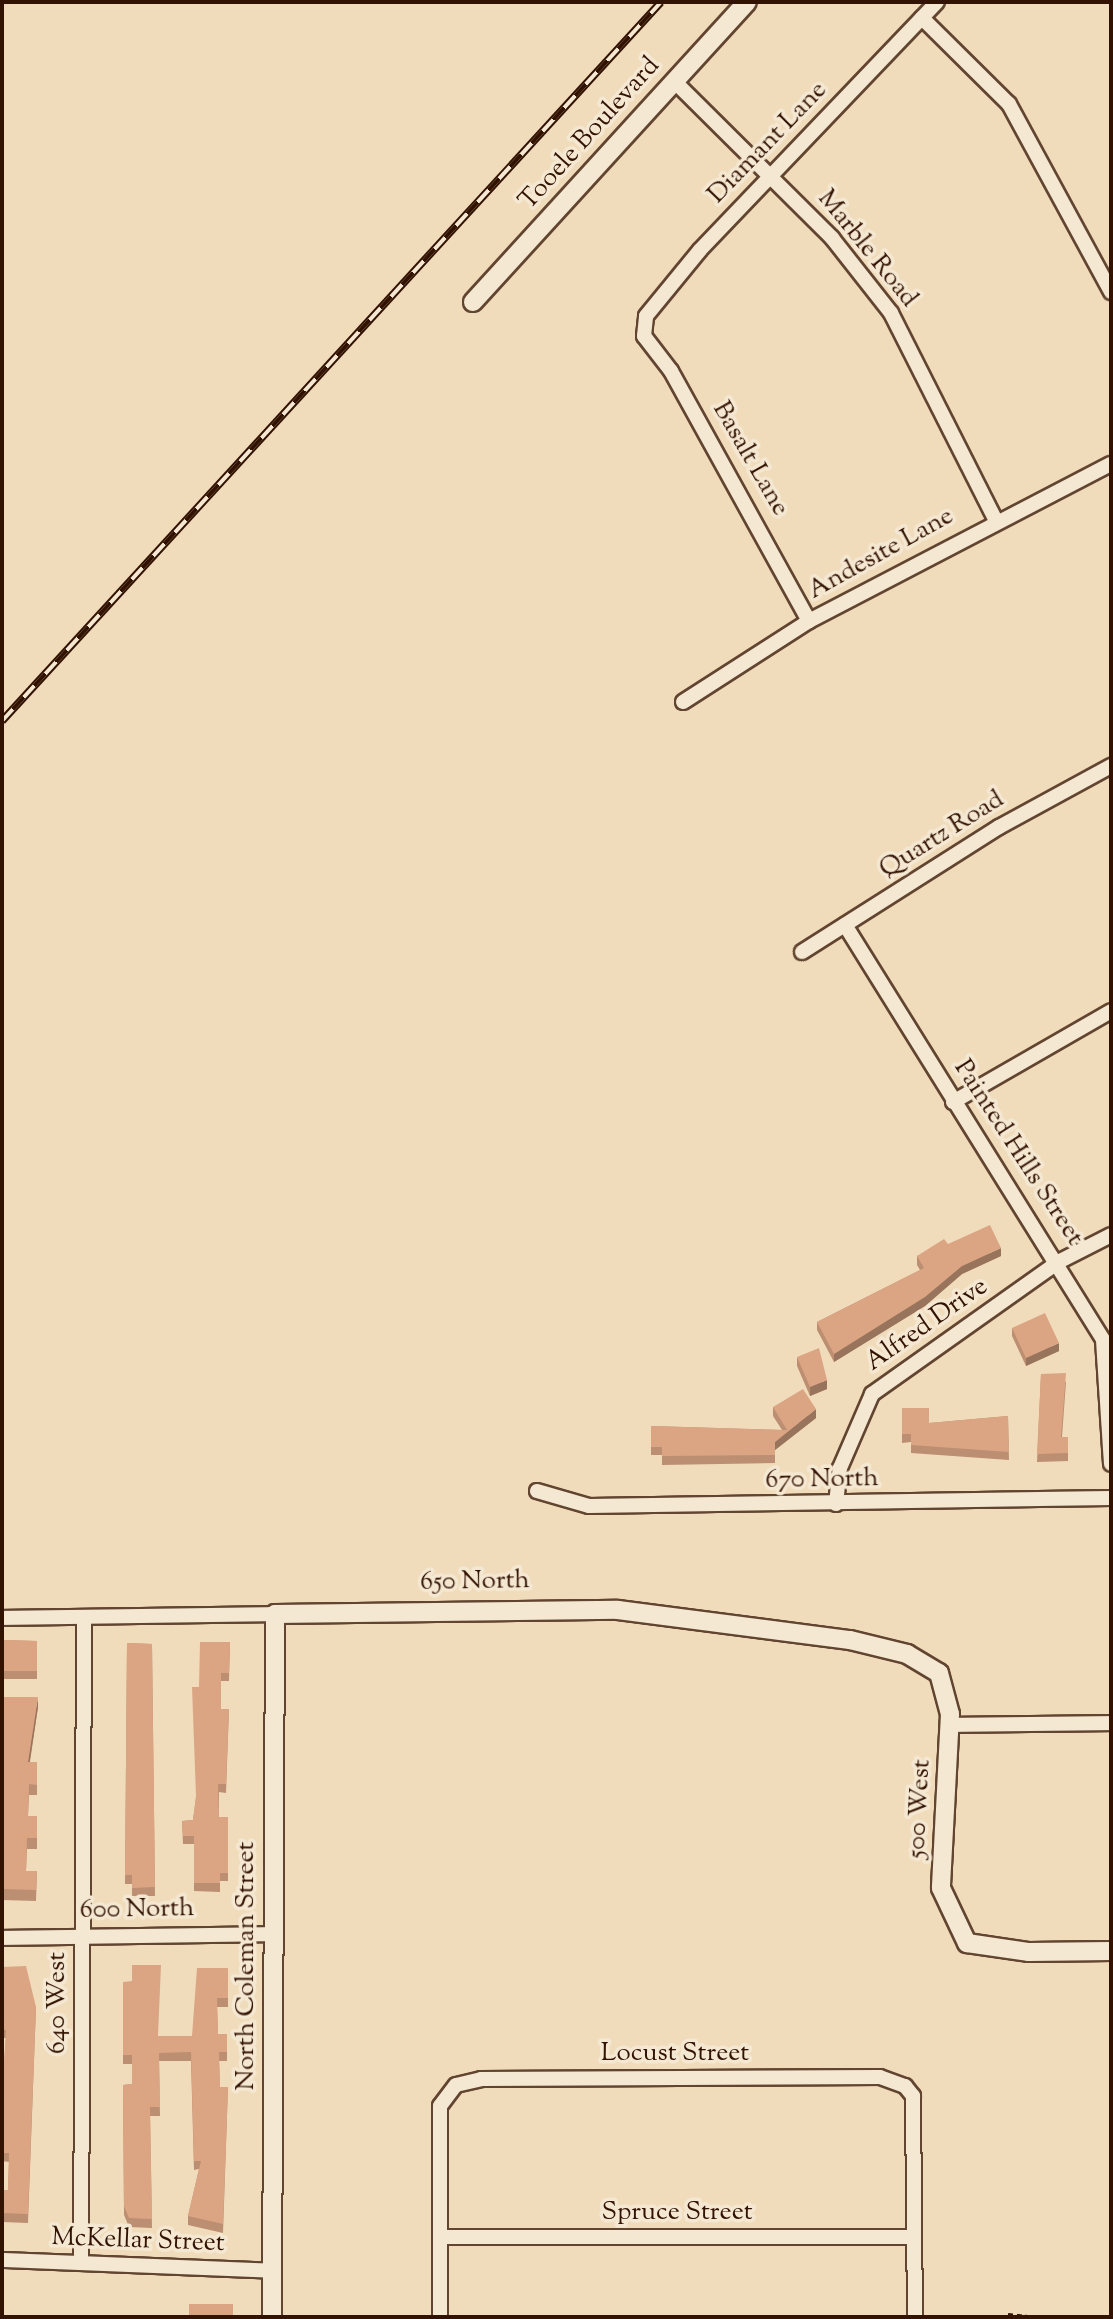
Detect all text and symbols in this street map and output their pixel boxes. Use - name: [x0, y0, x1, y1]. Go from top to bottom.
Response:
- street label: Tooele Boulevard: [513, 51, 667, 217]
- street label: Diamant Lane: [702, 75, 834, 211]
- street label: Marble Road: [810, 184, 924, 314]
- street label: Basalt Lane: [705, 396, 795, 522]
- street label: Andesite Lane: [803, 501, 959, 607]
- street label: Quartz Road: [874, 784, 1010, 886]
- street label: Painted Hills Street: [946, 1054, 1090, 1252]
- street label: Alfred Drive: [860, 1272, 994, 1378]
- street label: 670 North: [765, 1463, 879, 1497]
- street label: 650 North: [420, 1565, 530, 1599]
- street label: 500 West: [902, 1759, 938, 1859]
- street label: North Coleman Street: [231, 1841, 263, 2091]
- street label: 600 North: [79, 1893, 195, 1927]
- street label: 640 West: [42, 1952, 74, 2054]
- street label: Locust Street: [601, 2038, 749, 2070]
- street label: Spruce Street: [601, 2197, 753, 2229]
- street label: McKellar Street: [51, 2222, 225, 2260]

